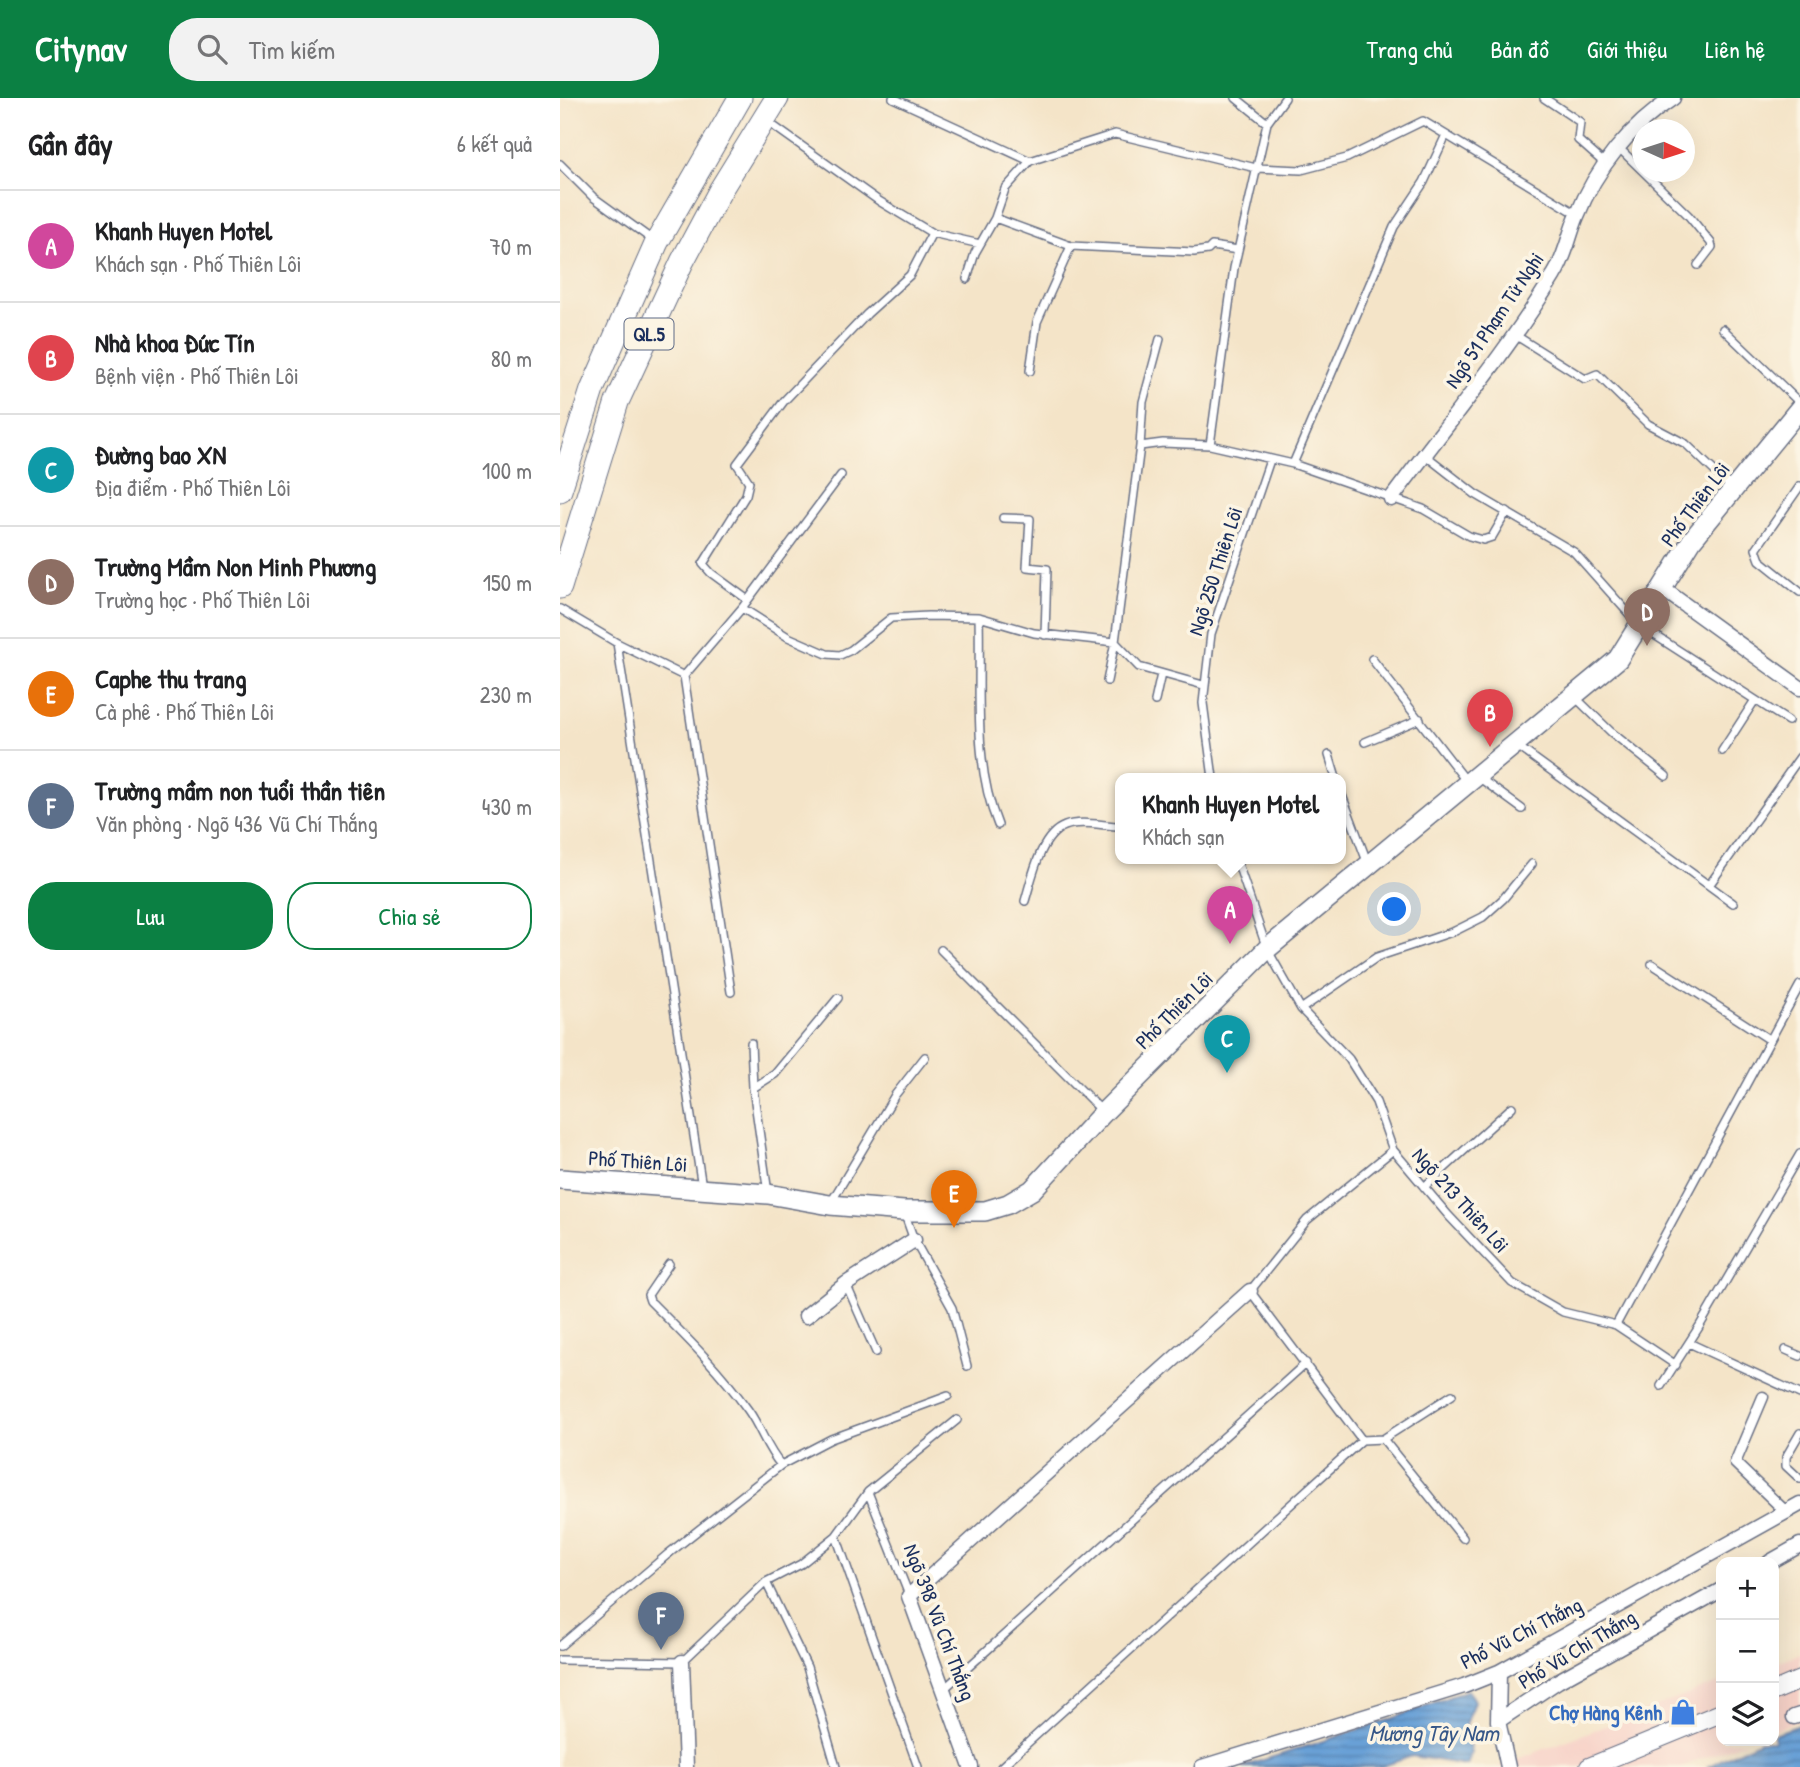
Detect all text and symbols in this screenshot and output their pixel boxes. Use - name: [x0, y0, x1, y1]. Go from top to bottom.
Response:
- search box: [169, 18, 659, 81]
- text: Citynav: [35, 27, 127, 71]
- icon: search: [193, 30, 231, 68]
- text: Tìm kiếm: [249, 32, 335, 67]
- text: Trang chủ: [1366, 33, 1452, 65]
- text: Bản đồ: [1490, 33, 1549, 65]
- text: Giới thiệu: [1587, 33, 1667, 65]
- text: Liên hệ: [1705, 33, 1765, 65]
- north arrow: [1632, 119, 1695, 182]
- text: Gần đây: [28, 124, 113, 164]
- text: 6 kết quả: [457, 128, 532, 159]
- text: Khanh Huyen Motel: [95, 213, 272, 248]
- text: A: [45, 231, 57, 262]
- text: 70 m: [489, 231, 532, 262]
- street label: Ngõ 51 Phạm Tử Nghi: [1438, 246, 1550, 394]
- text: Khách sạn · Phố Thiên Lôi: [95, 248, 302, 279]
- road number: QL.5: [624, 318, 674, 350]
- text: Nhà khoa Đức Tín: [95, 325, 255, 360]
- text: B: [45, 343, 57, 374]
- text: 80 m: [491, 343, 532, 374]
- text: Bệnh viện · Phố Thiên Lôi: [95, 360, 299, 391]
- text: Đường bao XN: [95, 437, 226, 472]
- text: C: [45, 455, 57, 486]
- text: 100 m: [482, 455, 532, 486]
- street label: Phố Thiên Lôi: [1654, 456, 1736, 552]
- text: Địa điểm · Phố Thiên Lôi: [95, 472, 291, 503]
- street label: Ngõ 250 Thiên Lôi: [1181, 503, 1249, 639]
- text: Trường Mầm Non Minh Phương: [95, 549, 376, 584]
- text: D: [46, 567, 56, 598]
- text: 150 m: [483, 567, 532, 598]
- text: Trường học · Phố Thiên Lôi: [95, 584, 311, 615]
- pin: D: [1624, 588, 1670, 646]
- text: Caphe thu trang: [95, 661, 247, 696]
- text: E: [46, 679, 56, 710]
- text: 230 m: [480, 679, 532, 710]
- pin: B: [1467, 689, 1513, 747]
- text: Cà phê · Phố Thiên Lôi: [95, 696, 274, 727]
- text: Trường mầm non tuổi thần tiên: [95, 773, 385, 808]
- popup: [1115, 773, 1346, 864]
- text: Khanh Huyen Motel: [1142, 786, 1319, 821]
- text: F: [47, 791, 55, 822]
- text: 430 m: [482, 791, 532, 822]
- text: Văn phòng · Ngõ 436 Vũ Chí Thắng: [95, 808, 378, 839]
- text: Khách sạn: [1142, 821, 1225, 852]
- button: Lưu: [28, 882, 273, 950]
- button: Chia sẻ: [287, 882, 532, 950]
- pin: A: [1207, 886, 1253, 944]
- your location: [1377, 892, 1411, 926]
- street label: Phố Thiên Lôi: [1129, 965, 1219, 1055]
- pin: C: [1204, 1015, 1250, 1073]
- street label: Ngõ 213 Thiên Lôi: [1406, 1141, 1516, 1259]
- street label: Phố Thiên Lôi: [587, 1143, 689, 1179]
- pin: E: [931, 1170, 977, 1228]
- street label: Ngõ 398 Vũ Chí Thắng: [897, 1540, 983, 1704]
- map controls: [1716, 1557, 1779, 1746]
- button: +: [1716, 1557, 1779, 1620]
- street label: Phố Vũ Chí Thắng: [1455, 1590, 1587, 1676]
- pin: F: [638, 1592, 684, 1650]
- street label: Phố Vũ Chi Thắng: [1513, 1602, 1641, 1696]
- button: −: [1716, 1620, 1779, 1683]
- button: layers: [1716, 1683, 1779, 1746]
- shop icon: Chợ Hàng Kênh: [1668, 1697, 1698, 1727]
- place label: Chợ Hàng Kênh: [1549, 1698, 1662, 1728]
- water label: Mương Tây Nam: [1369, 1717, 1500, 1749]

